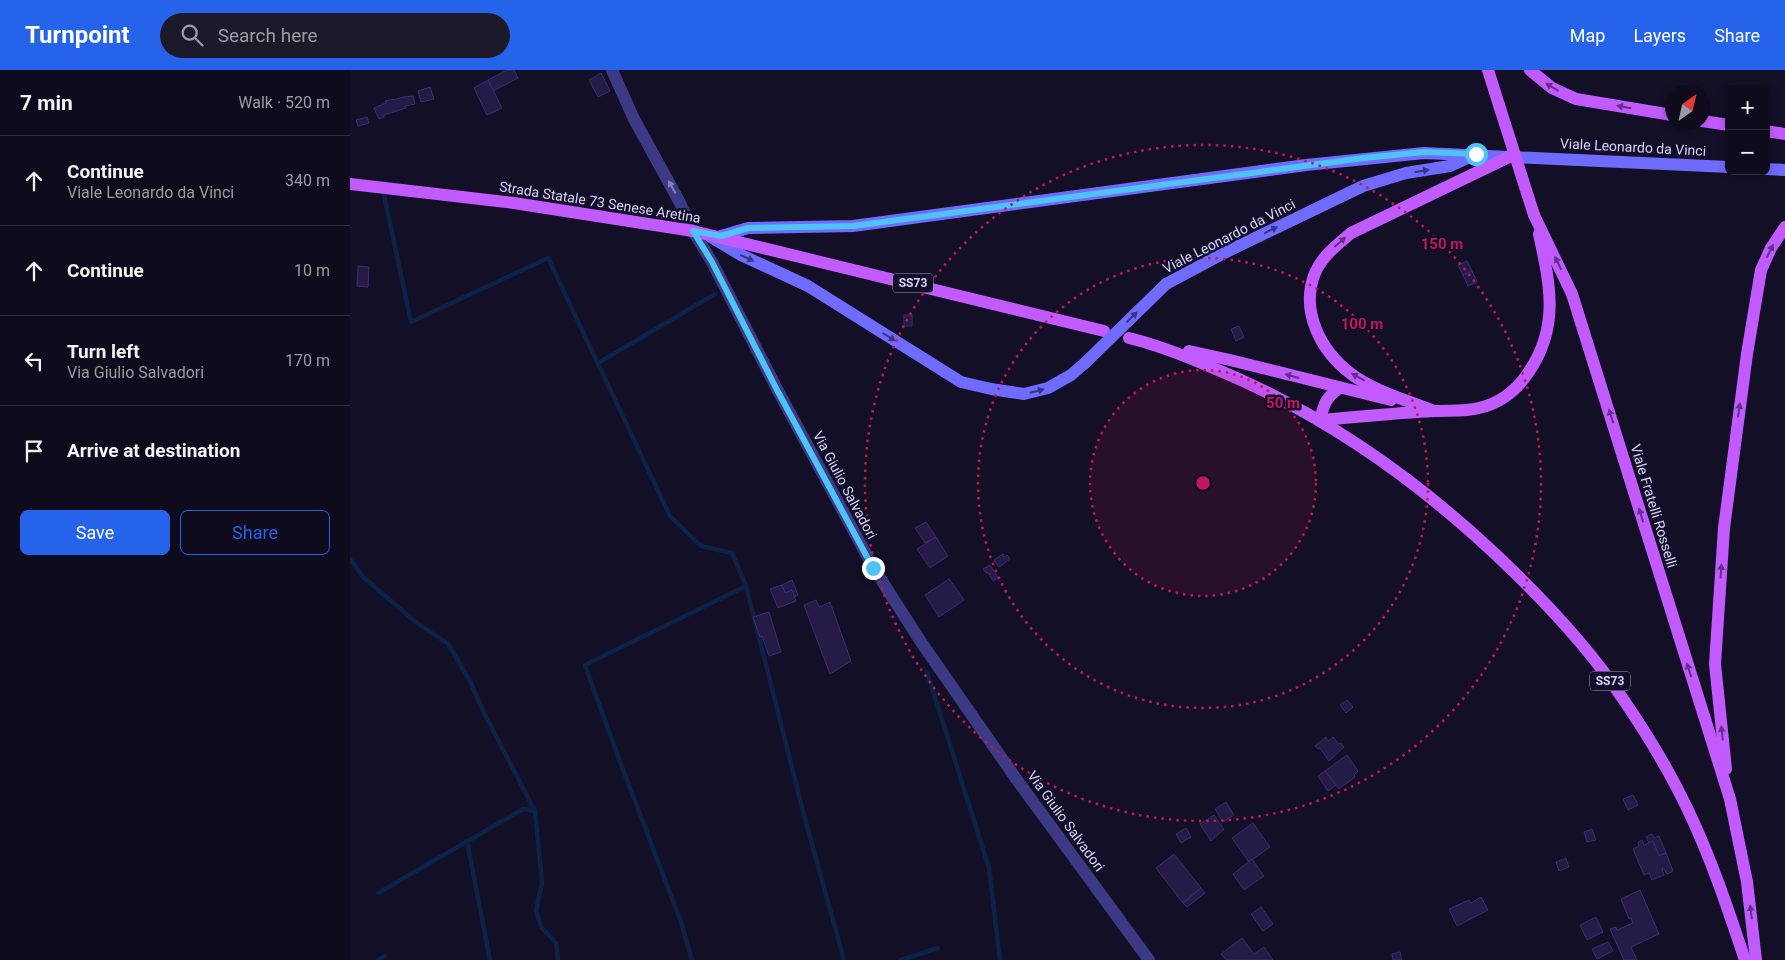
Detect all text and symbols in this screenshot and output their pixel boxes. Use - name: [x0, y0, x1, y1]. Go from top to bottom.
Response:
- search box: [160, 13, 510, 58]
- text: Turnpoint: [25, 21, 130, 49]
- icon: search: [178, 21, 206, 49]
- text: Search here: [218, 24, 318, 47]
- text: Map: [1570, 25, 1605, 46]
- text: Layers: [1633, 25, 1686, 46]
- text: Share: [1714, 25, 1760, 46]
- one-way arrow: [1545, 82, 1558, 91]
- north arrow: [1665, 85, 1710, 130]
- map controls: [1725, 85, 1770, 175]
- button: +: [1725, 85, 1770, 130]
- text: 7 min: [20, 91, 73, 115]
- text: Walk · 520 m: [238, 93, 330, 112]
- one-way arrow: [1616, 103, 1632, 111]
- button: −: [1725, 130, 1770, 175]
- street label: Viale Leonardo da Vinci: [1560, 135, 1706, 159]
- route start: [1465, 143, 1488, 166]
- text: Continue: [67, 160, 144, 183]
- one-way arrow: [1414, 166, 1430, 174]
- icon: ahead: [20, 167, 48, 195]
- text: 340 m: [285, 171, 330, 190]
- street label: Strada Statale 73 Senese Aretina: [498, 178, 702, 226]
- one-way arrow: [668, 180, 676, 194]
- text: Viale Leonardo da Vinci: [67, 183, 234, 202]
- street label: Viale Leonardo da Vinci: [1160, 196, 1298, 276]
- one-way arrow: [1264, 226, 1279, 235]
- text: 150 m: [1421, 235, 1463, 253]
- one-way arrow: [1333, 237, 1346, 248]
- one-way arrow: [1766, 244, 1774, 258]
- one-way arrow: [740, 254, 754, 262]
- one-way arrow: [1553, 256, 1561, 270]
- icon: ahead: [20, 257, 48, 285]
- text: Continue: [67, 259, 144, 282]
- text: 10 m: [294, 261, 330, 280]
- road number: SS73: [893, 274, 933, 292]
- one-way arrow: [1126, 311, 1138, 323]
- text: 100 m: [1341, 315, 1383, 333]
- one-way arrow: [882, 332, 895, 341]
- text: Turn left: [67, 340, 140, 363]
- icon: left: [20, 347, 48, 375]
- text: 170 m: [285, 351, 330, 370]
- text: Via Giulio Salvadori: [67, 363, 204, 382]
- one-way arrow: [1285, 372, 1300, 380]
- one-way arrow: [1351, 373, 1364, 382]
- one-way arrow: [1029, 387, 1044, 395]
- text: 50 m: [1266, 394, 1300, 412]
- one-way arrow: [1735, 402, 1743, 418]
- one-way arrow: [1606, 409, 1614, 424]
- street label: Via Giulio Salvadori: [810, 428, 880, 542]
- icon: arrive: [20, 437, 48, 465]
- text: Arrive at destination: [67, 439, 240, 462]
- street label: Viale Fratelli Rosselli: [1628, 442, 1680, 570]
- centre of rings: [1194, 474, 1212, 492]
- one-way arrow: [1636, 507, 1644, 522]
- button: Save: [20, 510, 170, 555]
- button: Share: [180, 510, 330, 555]
- route end: [862, 557, 885, 580]
- one-way arrow: [1717, 563, 1725, 579]
- one-way arrow: [1684, 662, 1692, 677]
- road number: SS73: [1590, 672, 1630, 690]
- one-way arrow: [1718, 725, 1726, 741]
- street label: Via Giulio Salvadori: [1024, 768, 1108, 874]
- one-way arrow: [1747, 903, 1755, 919]

